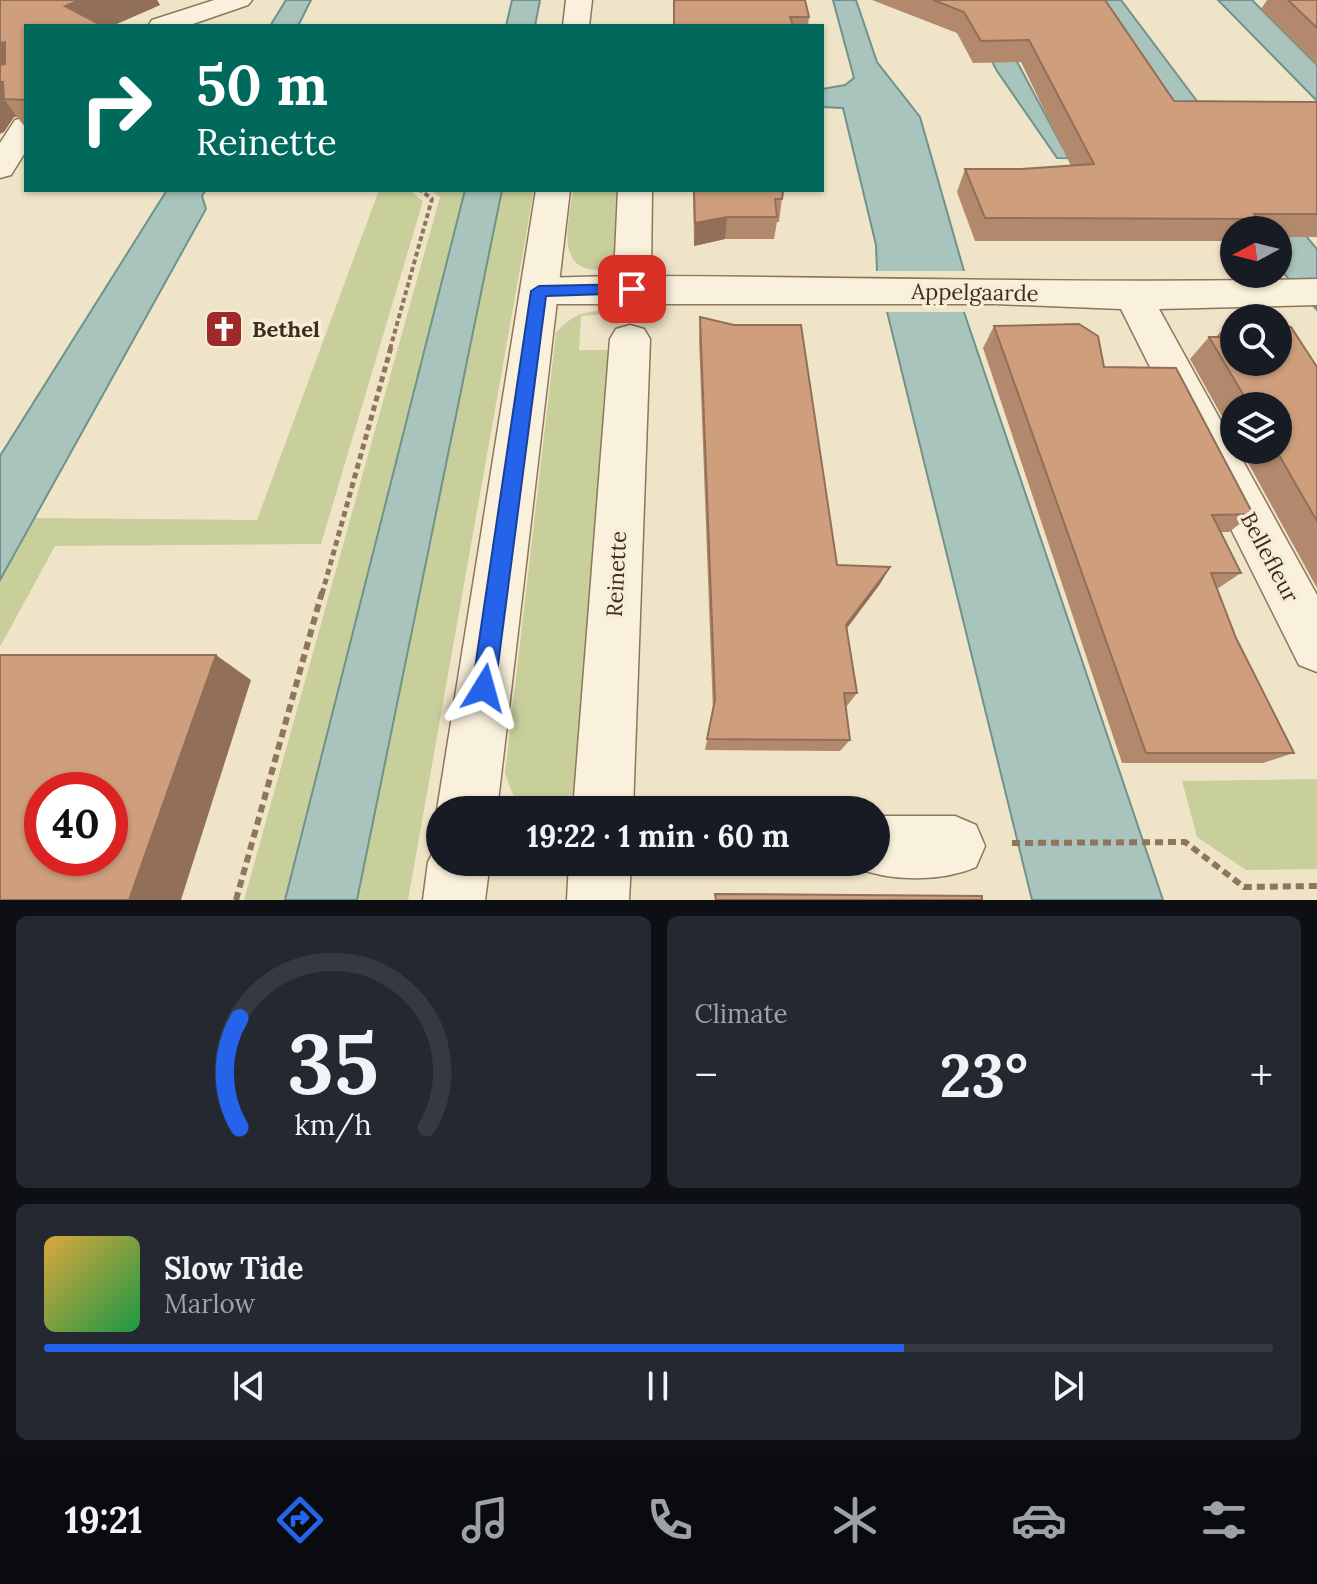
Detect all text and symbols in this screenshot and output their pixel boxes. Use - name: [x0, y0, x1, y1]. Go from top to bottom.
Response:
- text: 50 m: [196, 49, 328, 120]
- icon: right: [64, 56, 168, 160]
- text: Reinette: [196, 119, 337, 165]
- north arrow: [1220, 216, 1292, 288]
- map controls: [1220, 216, 1292, 464]
- pin: [598, 255, 666, 323]
- icon: arrive: [610, 267, 654, 311]
- street label: Appelgaarde: [910, 277, 1039, 307]
- button: search: [1220, 304, 1292, 376]
- church icon: Bethel: [203, 308, 245, 350]
- place label: Bethel: [252, 315, 320, 343]
- button: layers: [1220, 392, 1292, 464]
- street label: Bellefleur: [1235, 507, 1306, 607]
- street label: Reinette: [600, 530, 632, 618]
- position arrow: [442, 646, 526, 730]
- speed limit sign: 40: [24, 772, 128, 876]
- text: 19:22 · 1 min · 60 m: [527, 817, 789, 855]
- text: Climate: [695, 997, 788, 1030]
- text: 35: [287, 1010, 379, 1117]
- text: 23°: [940, 1037, 1028, 1113]
- text: −: [695, 1047, 718, 1103]
- text: +: [1250, 1047, 1273, 1103]
- text: km/h: [295, 1106, 372, 1143]
- text: Slow Tide: [164, 1249, 303, 1287]
- text: Marlow: [164, 1287, 255, 1320]
- icon: previous: [227, 1364, 271, 1408]
- icon: pause: [636, 1364, 680, 1408]
- icon: next: [1046, 1364, 1090, 1408]
- icon: directions: [272, 1492, 328, 1548]
- icon: music: [457, 1492, 513, 1548]
- icon: phone: [642, 1492, 698, 1548]
- icon: climate: [827, 1492, 883, 1548]
- icon: car: [1011, 1492, 1067, 1548]
- icon: filters: [1196, 1492, 1252, 1548]
- text: 19:21: [64, 1497, 143, 1543]

